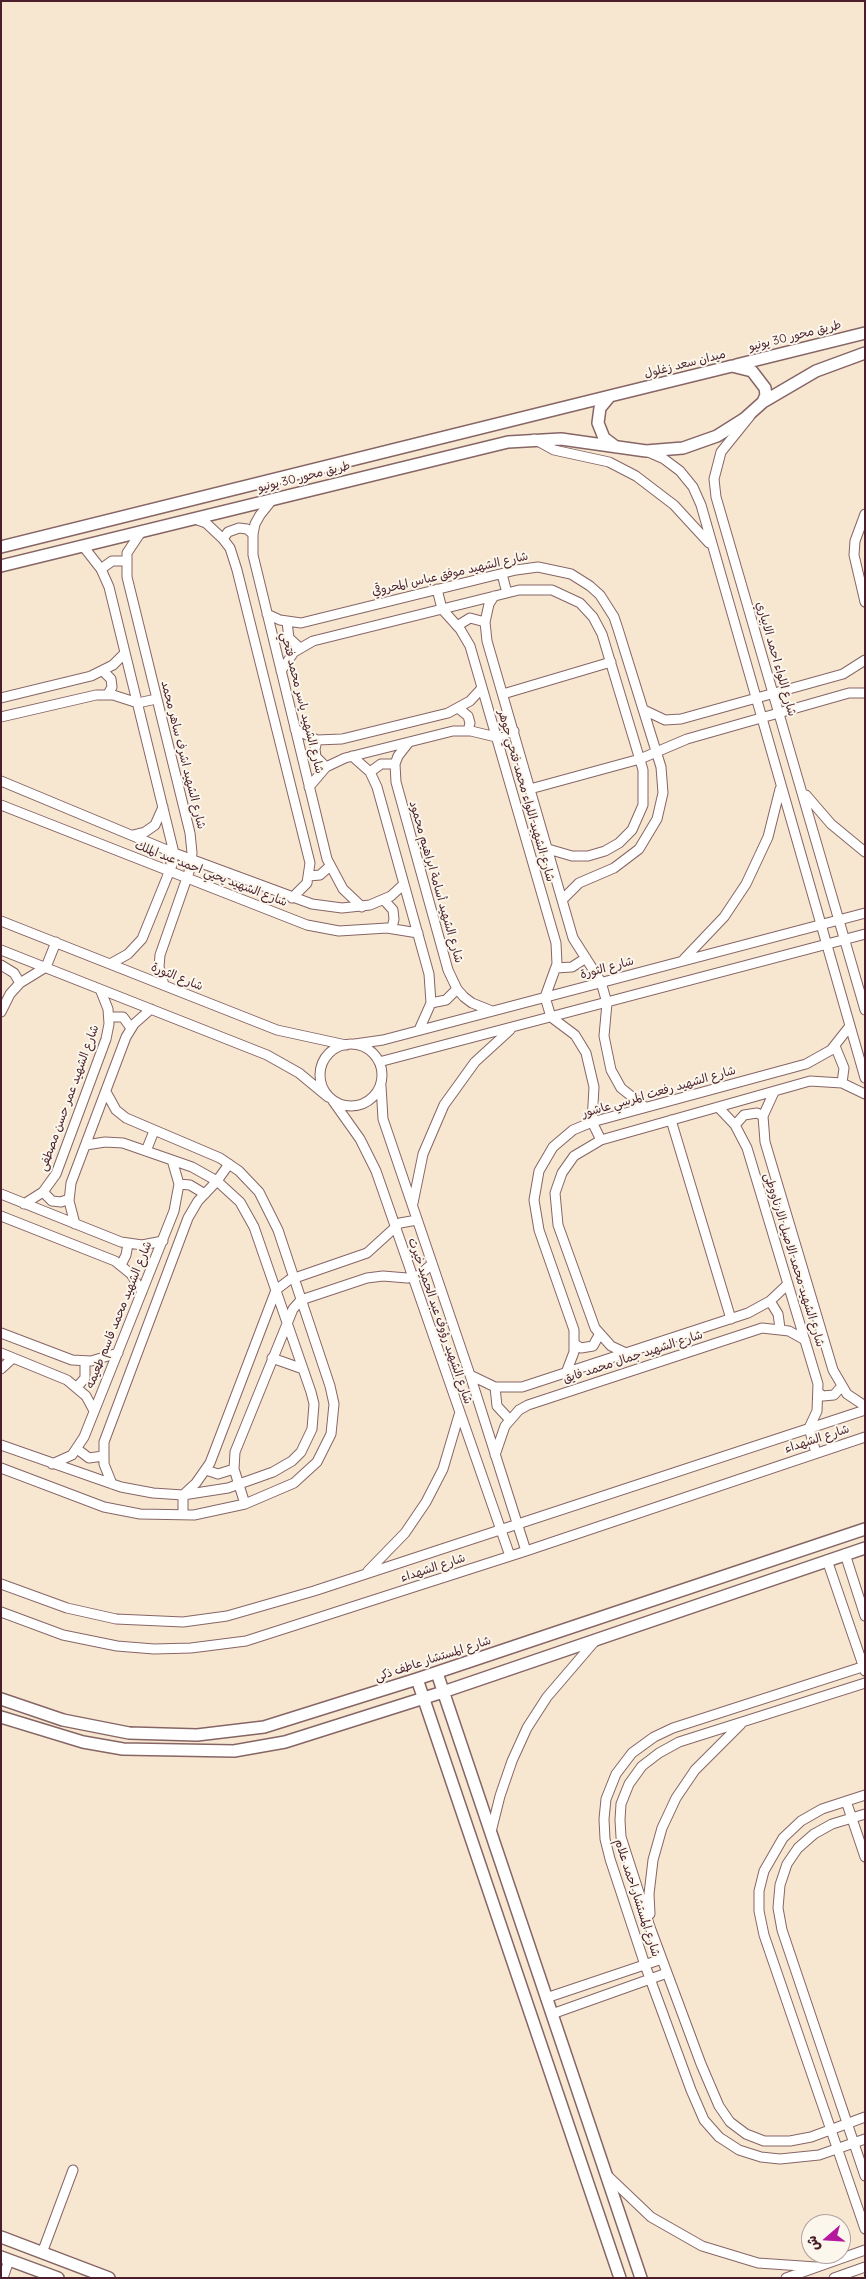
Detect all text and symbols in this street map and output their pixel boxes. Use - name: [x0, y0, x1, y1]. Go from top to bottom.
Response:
- street label: طريق محور 30 يونيو: [747, 318, 843, 354]
- street label: ميدان سعد زغلول: [643, 347, 727, 381]
- street label: طريق محور 30 يونيو: [256, 459, 352, 495]
- street label: شارع الشهيد موفق عباس المحروقي: [370, 549, 530, 599]
- street label: شارع اللواء احمد الابياري: [753, 600, 799, 718]
- street label: شارع الشهيد ياسر محمد فتحي: [277, 631, 327, 775]
- street label: شارع الشهيد اشرف ساهر محمد: [158, 679, 208, 831]
- street label: شارع الشهيد اللواء محمد فتحي جوهر: [495, 709, 557, 883]
- street label: شارع الشهيد أسامة ابراهيم محمود: [406, 799, 466, 965]
- street label: شارع الشهيد يحيي احمد عبد الملك: [133, 838, 289, 910]
- street label: شارع الثورة: [579, 954, 635, 982]
- street label: شارع الثورة: [149, 960, 205, 994]
- street label: شارع الشهيد عمر حسن مصطفى: [36, 1023, 102, 1173]
- street label: شارع الشهيد رفعت المرسي عاشور: [580, 1063, 738, 1121]
- street label: شارع الشهيد محمد الاصيل الارناووطى: [761, 1171, 827, 1349]
- street label: شارع الشهيد رؤوف عبد الحميد خيرت: [405, 1236, 475, 1406]
- street label: شارع الشهيد محمد قاسم طعيمه: [83, 1239, 155, 1391]
- street label: شارع الشهيد جمال محمد فايق: [561, 1328, 705, 1386]
- street label: شارع الشهداء: [783, 1422, 851, 1456]
- street label: شارع الشهداء: [399, 1551, 467, 1585]
- street label: شارع المستشار عاطف ذكى: [373, 1633, 493, 1685]
- street label: شارع المستشار احمد علام: [611, 1837, 663, 1959]
- north arrow: [801, 2214, 851, 2264]
- text: ش: [802, 2233, 824, 2254]

